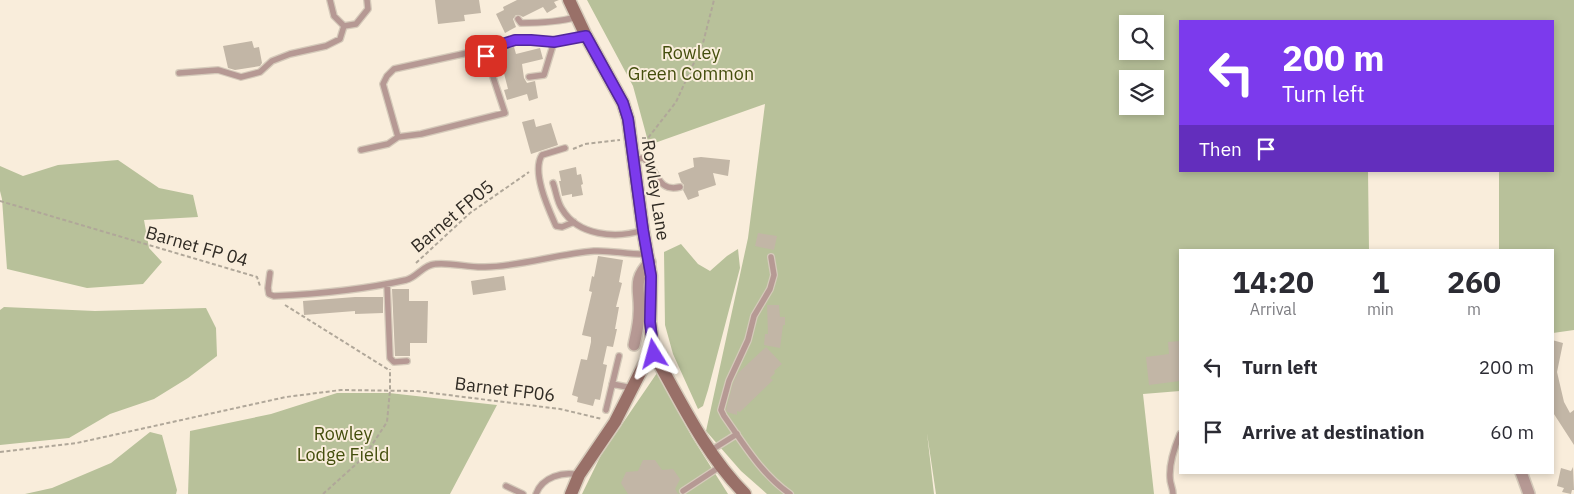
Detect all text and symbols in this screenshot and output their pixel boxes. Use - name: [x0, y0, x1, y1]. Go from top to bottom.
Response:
- map controls: [1119, 15, 1164, 115]
- button: search: [1119, 15, 1164, 60]
- pin: [465, 35, 507, 77]
- text: 200 m: [1282, 35, 1385, 81]
- icon: left: [1199, 40, 1264, 105]
- park label: Rowley Green Common: [628, 41, 754, 85]
- icon: arrive: [472, 42, 500, 70]
- button: layers: [1119, 70, 1164, 115]
- text: Turn left: [1282, 79, 1365, 108]
- icon: arrive: [1252, 135, 1280, 163]
- text: Then: [1199, 137, 1242, 161]
- street label: Rowley Lane: [637, 138, 675, 242]
- street label: Barnet FP05: [406, 175, 498, 257]
- street label: Barnet FP 04: [143, 220, 251, 272]
- text: 14:20: [1232, 262, 1314, 301]
- text: 1: [1371, 262, 1389, 301]
- text: 260: [1447, 262, 1501, 301]
- text: Arrival: [1250, 299, 1296, 319]
- text: min: [1367, 299, 1394, 319]
- text: m: [1467, 299, 1481, 319]
- position arrow: [627, 327, 679, 379]
- icon: left: [1199, 353, 1227, 381]
- text: Turn left: [1242, 355, 1318, 379]
- text: 200 m: [1479, 355, 1534, 379]
- street label: Barnet FP06: [453, 371, 557, 407]
- icon: arrive: [1199, 418, 1227, 446]
- text: Arrive at destination: [1242, 420, 1425, 444]
- text: 60 m: [1490, 420, 1534, 444]
- park label: Rowley Lodge Field: [297, 422, 389, 466]

